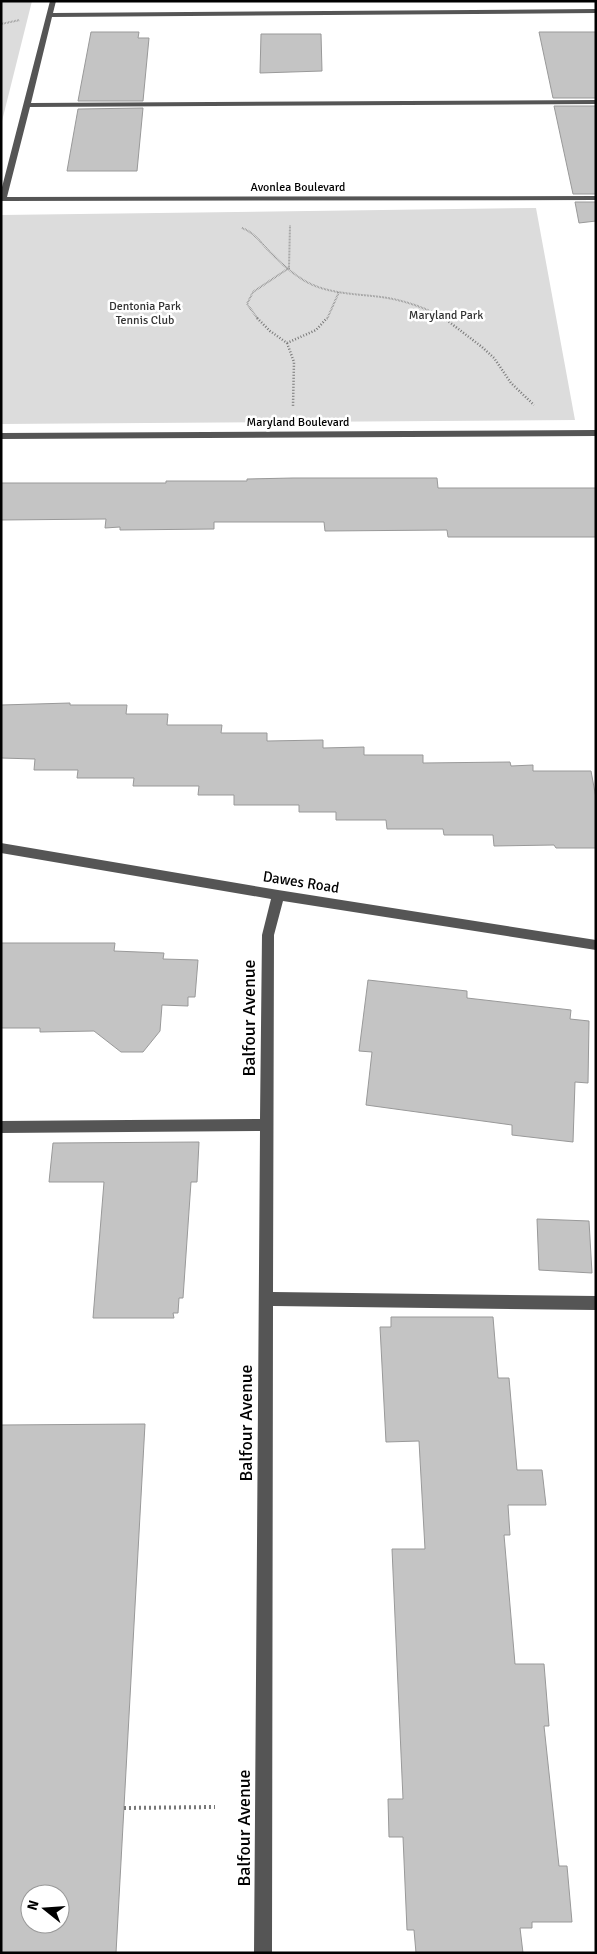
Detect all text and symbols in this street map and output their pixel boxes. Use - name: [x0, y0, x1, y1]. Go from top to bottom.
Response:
- street label: Avonlea Boulevard: [251, 180, 345, 195]
- park label: Dentonia Park Tennis Club: [109, 299, 181, 328]
- park label: Maryland Park: [409, 308, 483, 323]
- street label: Maryland Boulevard: [247, 415, 349, 430]
- street label: Dawes Road: [262, 867, 341, 897]
- street label: Balfour Avenue: [238, 959, 260, 1077]
- street label: Balfour Avenue: [235, 1364, 257, 1482]
- street label: Balfour Avenue: [233, 1769, 255, 1887]
- north arrow: [20, 1884, 70, 1934]
- text: N: [23, 1898, 43, 1912]

